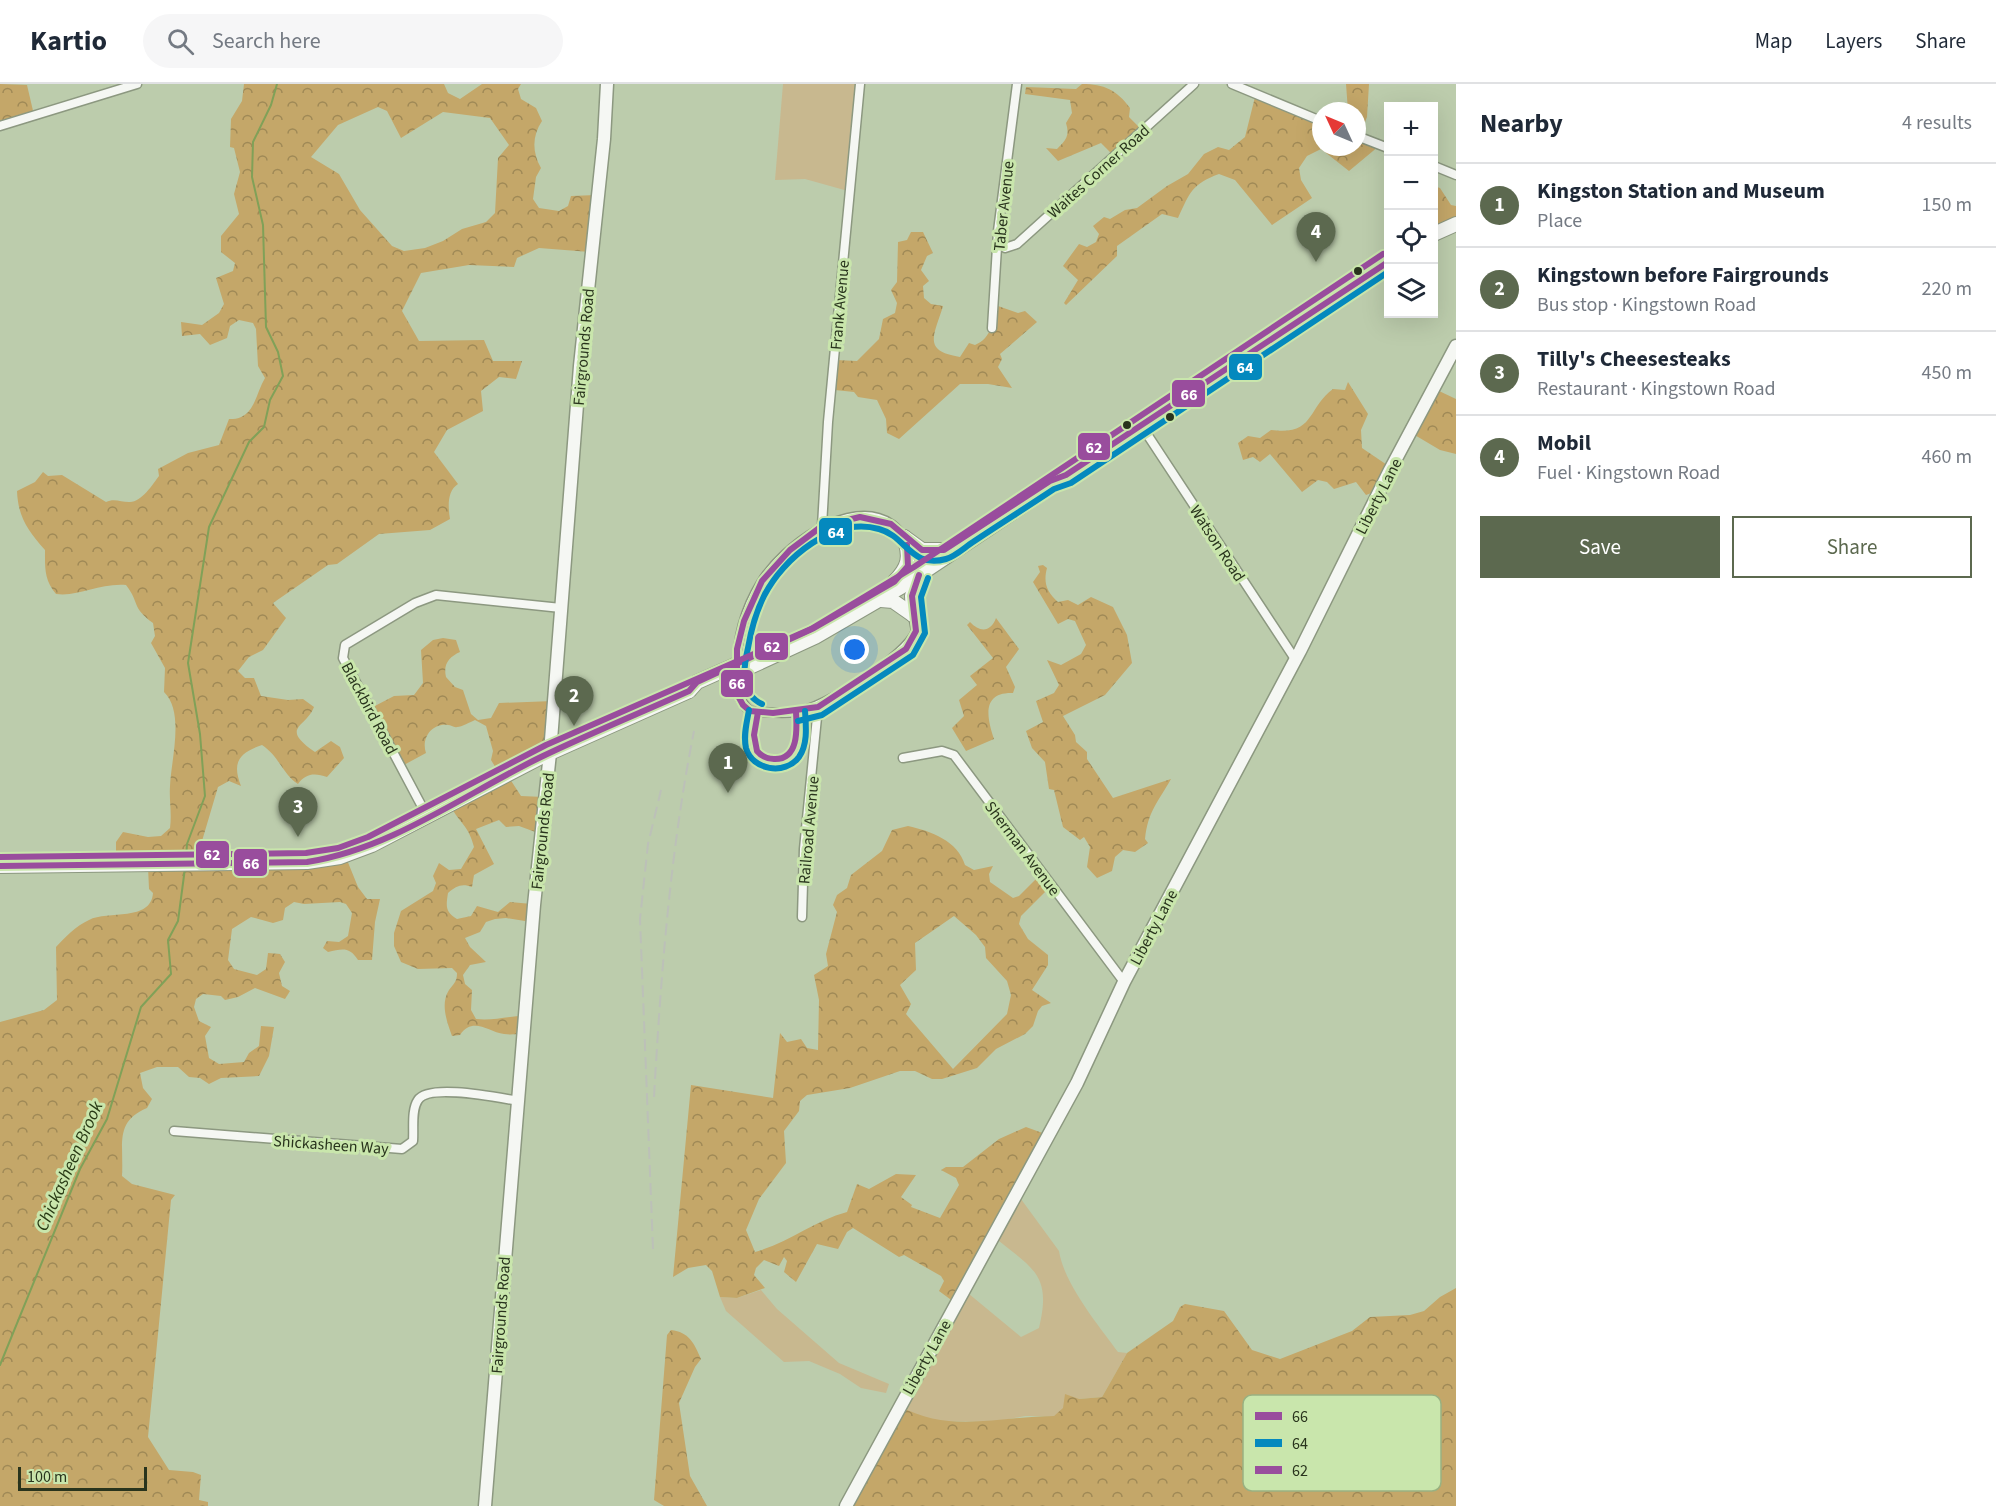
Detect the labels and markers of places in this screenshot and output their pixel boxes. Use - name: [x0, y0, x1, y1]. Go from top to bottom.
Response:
- pin: 4: [1296, 212, 1336, 262]
- unlabelled marker: [1352, 265, 1364, 277]
- unlabelled marker: [1164, 411, 1176, 423]
- unlabelled marker: [1121, 419, 1133, 431]
- pin: 2: [554, 676, 594, 726]
- pin: 1: [708, 744, 748, 793]
- pin: 3: [278, 788, 318, 837]

